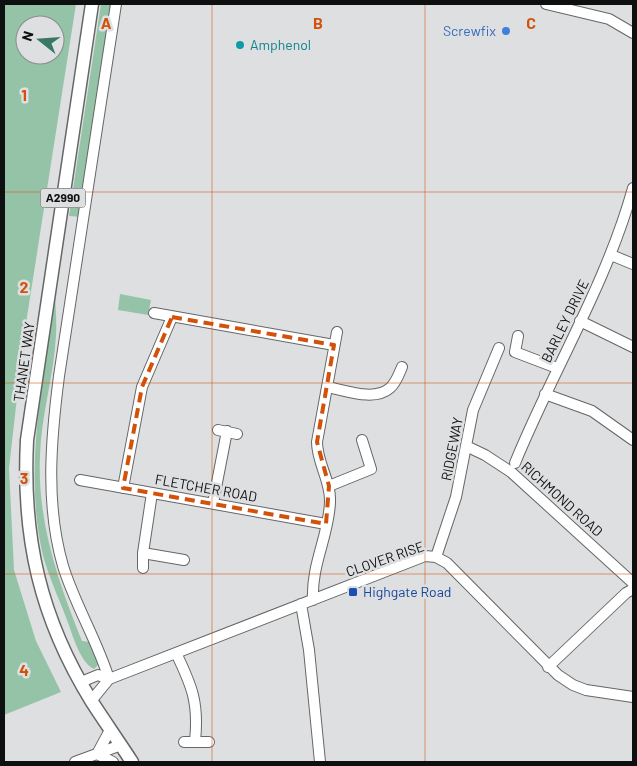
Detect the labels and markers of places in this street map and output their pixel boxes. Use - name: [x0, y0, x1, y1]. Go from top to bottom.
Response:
- place label: Screwfix: [443, 22, 496, 39]
- marker: Screwfix: [500, 25, 512, 37]
- place label: Amphenol: [250, 36, 311, 53]
- marker: Amphenol: [234, 39, 246, 51]
- place label: Highgate Road: [363, 583, 451, 600]
- marker: Highgate Road: [347, 586, 359, 598]

